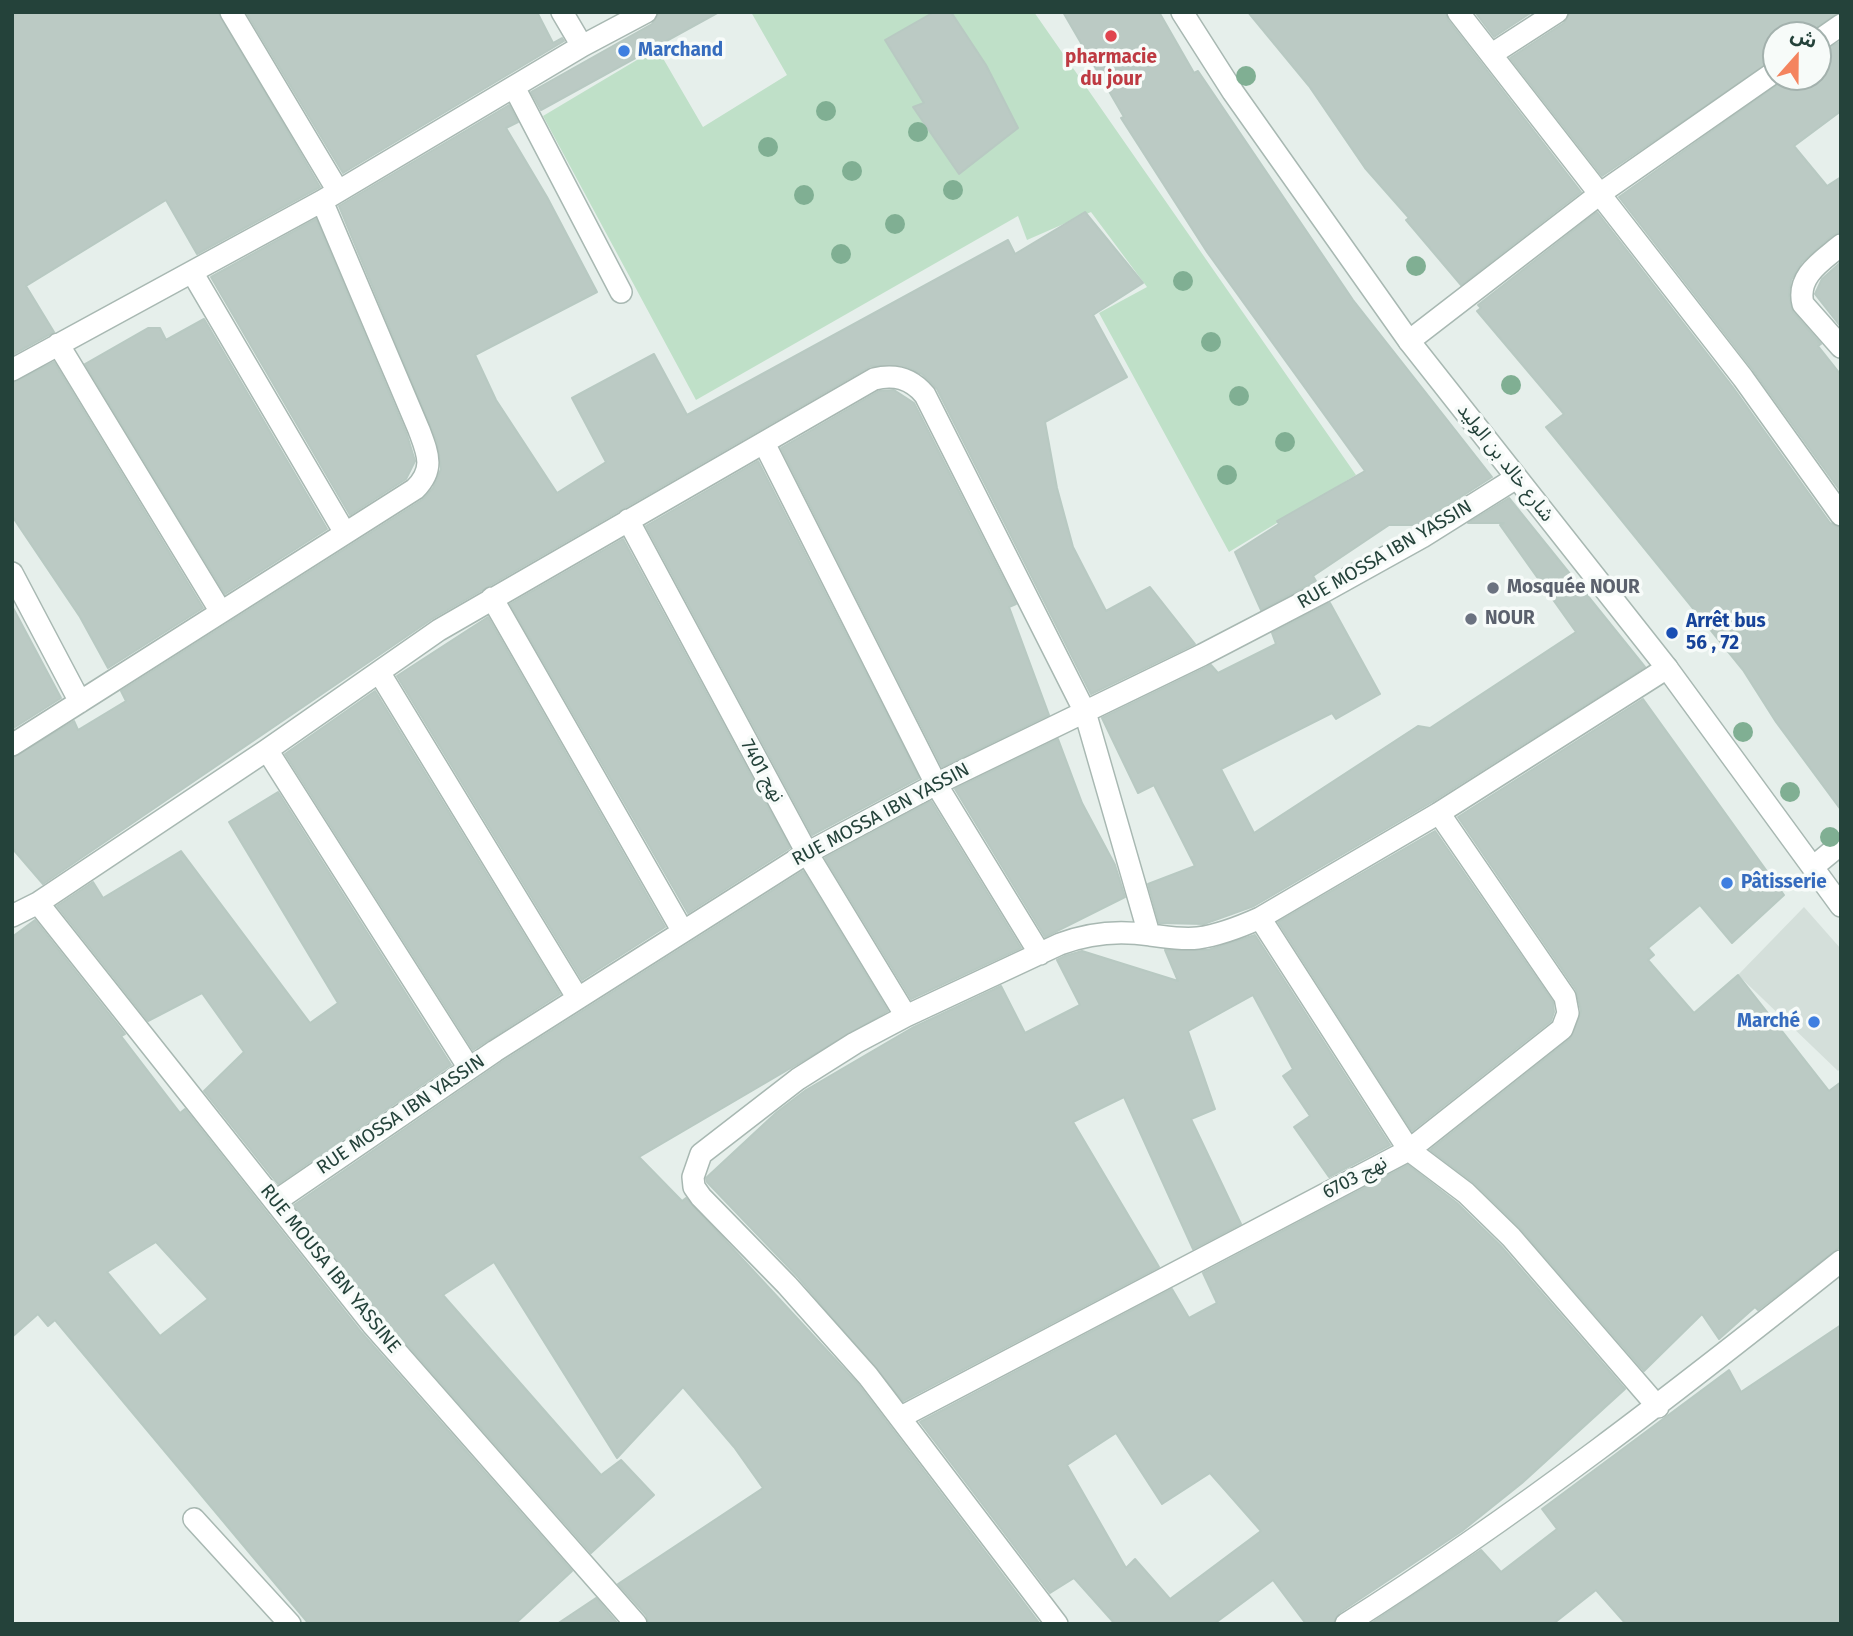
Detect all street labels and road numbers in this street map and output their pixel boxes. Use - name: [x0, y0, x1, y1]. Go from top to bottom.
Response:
- street label: شارع خالد بن الوليد: [1452, 399, 1558, 527]
- street label: RUE MOSSA IBN YASSIN: [1294, 496, 1476, 614]
- street label: نهج 7401: [735, 736, 789, 806]
- street label: RUE MOSSA IBN YASSIN: [788, 758, 974, 872]
- street label: RUE MOSSA IBN YASSIN: [313, 1050, 489, 1180]
- street label: نهج 6703: [1319, 1152, 1391, 1204]
- street label: RUE MOUSA IBN YASSINE: [255, 1180, 405, 1358]

